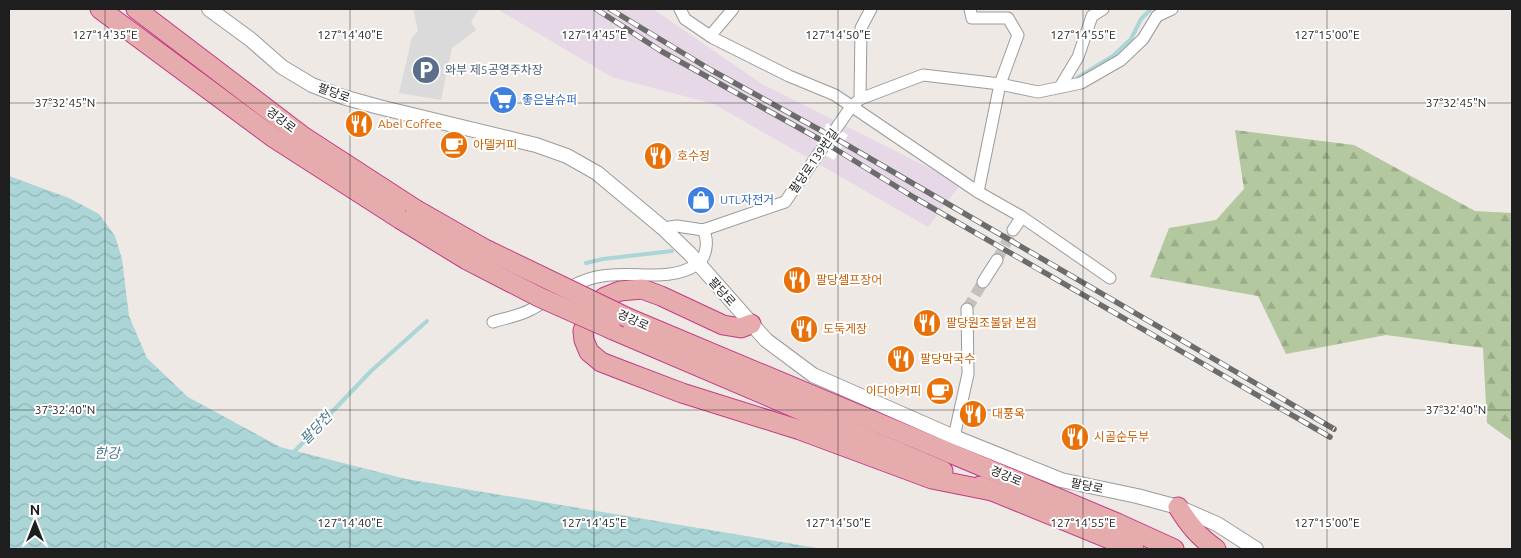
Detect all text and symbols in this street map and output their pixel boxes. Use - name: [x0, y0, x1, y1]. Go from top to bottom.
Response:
- text: 127°14'35"E: [72, 28, 138, 41]
- text: 127°14'40"E: [317, 28, 383, 41]
- text: 127°14'45"E: [561, 28, 627, 41]
- text: 127°14'50"E: [805, 28, 871, 41]
- text: 127°14'55"E: [1050, 28, 1116, 41]
- text: 127°15'00"E: [1294, 28, 1360, 41]
- parking icon: 와부 제5공영주차장: [411, 55, 441, 85]
- place label: 와부 제5공영주차장: [445, 63, 543, 76]
- street label: 팔당로: [316, 81, 352, 104]
- supermarket icon: 좋은날슈퍼: [488, 85, 518, 115]
- place label: 좋은날슈퍼: [522, 93, 577, 106]
- text: 37°32'45"N: [35, 96, 95, 109]
- text: 37°32'45"N: [1426, 96, 1486, 109]
- street label: 경강로: [264, 104, 298, 135]
- restaurant icon: Abel Coffee: [344, 109, 374, 139]
- place label: Abel Coffee: [378, 117, 442, 130]
- street label: 팔당로139번길: [787, 126, 841, 195]
- cafe icon: 아델커피: [439, 130, 469, 160]
- place label: 아델커피: [473, 138, 517, 151]
- restaurant icon: 호수정: [643, 141, 673, 171]
- place label: 호수정: [677, 149, 710, 162]
- shop icon: UTL자전거: [686, 185, 716, 215]
- place label: UTL자전거: [720, 193, 774, 206]
- restaurant icon: 팔당셀프장어: [782, 265, 812, 295]
- place label: 팔당셀프장어: [816, 273, 882, 286]
- street label: 팔당로: [706, 275, 738, 308]
- street label: 경강로: [615, 307, 651, 332]
- restaurant icon: 팔당원조불닭 본점: [912, 308, 942, 338]
- restaurant icon: 도둑게장: [789, 314, 819, 344]
- place label: 팔당원조불닭 본점: [946, 316, 1037, 329]
- place label: 도둑게장: [823, 322, 867, 335]
- restaurant icon: 팔당막국수: [886, 344, 916, 374]
- place label: 팔당막국수: [920, 352, 975, 365]
- cafe icon: 이다야커피: [925, 376, 955, 406]
- place label: 이다야커피: [866, 384, 921, 397]
- restaurant icon: 대풍옥: [958, 399, 988, 429]
- text: 37°32'40"N: [35, 403, 95, 416]
- text: 37°32'40"N: [1426, 403, 1486, 416]
- place label: 대풍옥: [992, 407, 1025, 420]
- water label: 팔당천: [297, 408, 336, 447]
- restaurant icon: 시골순두부: [1060, 422, 1090, 452]
- place label: 시골순두부: [1094, 430, 1149, 443]
- water label: 한강: [94, 445, 122, 461]
- street label: 경강로: [988, 463, 1024, 488]
- street label: 팔당로: [1070, 476, 1105, 495]
- north arrow: [10, 498, 60, 548]
- text: N: [30, 502, 40, 518]
- text: 127°14'40"E: [317, 516, 383, 529]
- text: 127°14'45"E: [561, 516, 627, 529]
- text: 127°14'50"E: [805, 516, 871, 529]
- text: 127°14'55"E: [1050, 516, 1116, 529]
- text: 127°15'00"E: [1294, 516, 1360, 529]

